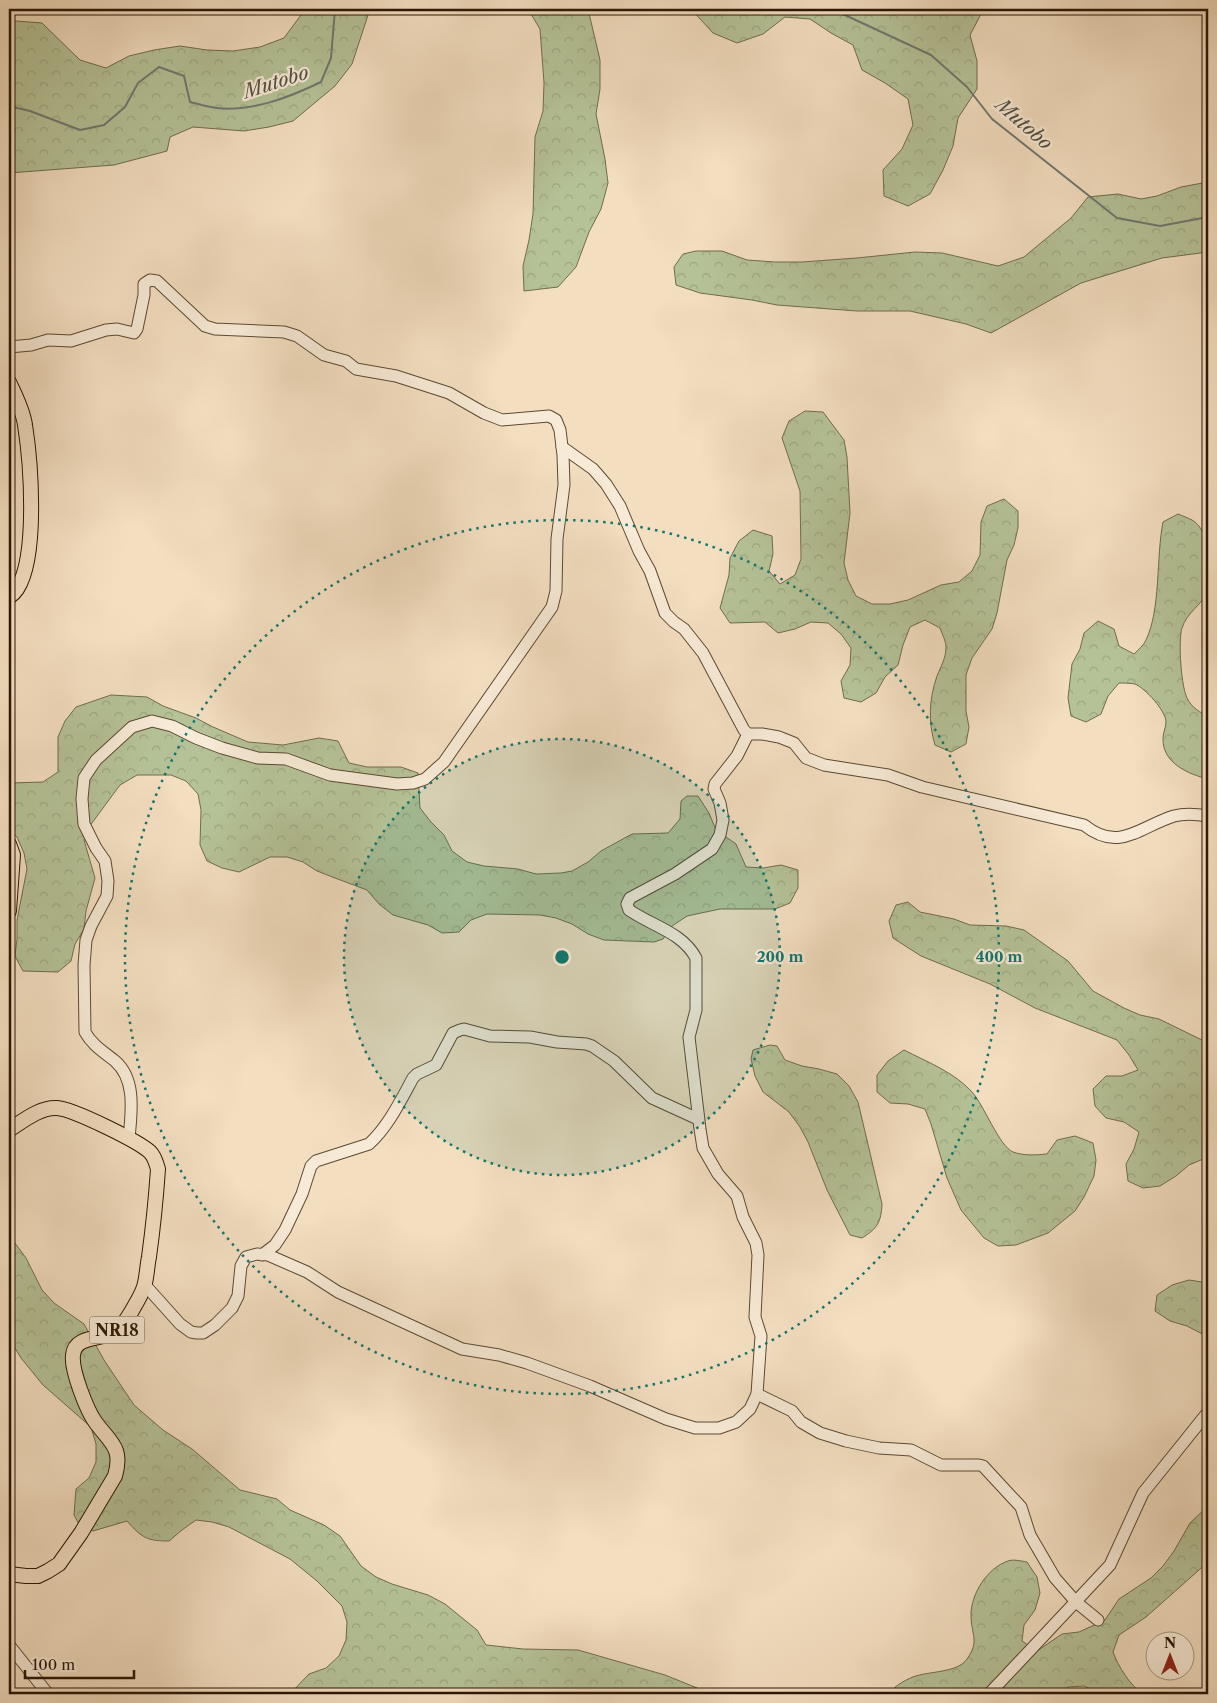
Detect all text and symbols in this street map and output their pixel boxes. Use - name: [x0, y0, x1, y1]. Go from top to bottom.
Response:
- water label: Mutobo: [239, 61, 311, 104]
- water label: Mutobo: [990, 92, 1057, 155]
- text: 200 m: [757, 947, 803, 966]
- text: 400 m: [976, 947, 1022, 966]
- centre of rings: [553, 948, 571, 966]
- road number: NR18: [90, 1316, 144, 1344]
- north arrow: [1144, 1630, 1194, 1680]
- text: N: [1164, 1634, 1176, 1652]
- scale bar: [25, 1648, 134, 1680]
- text: 100 m: [32, 1655, 75, 1674]

